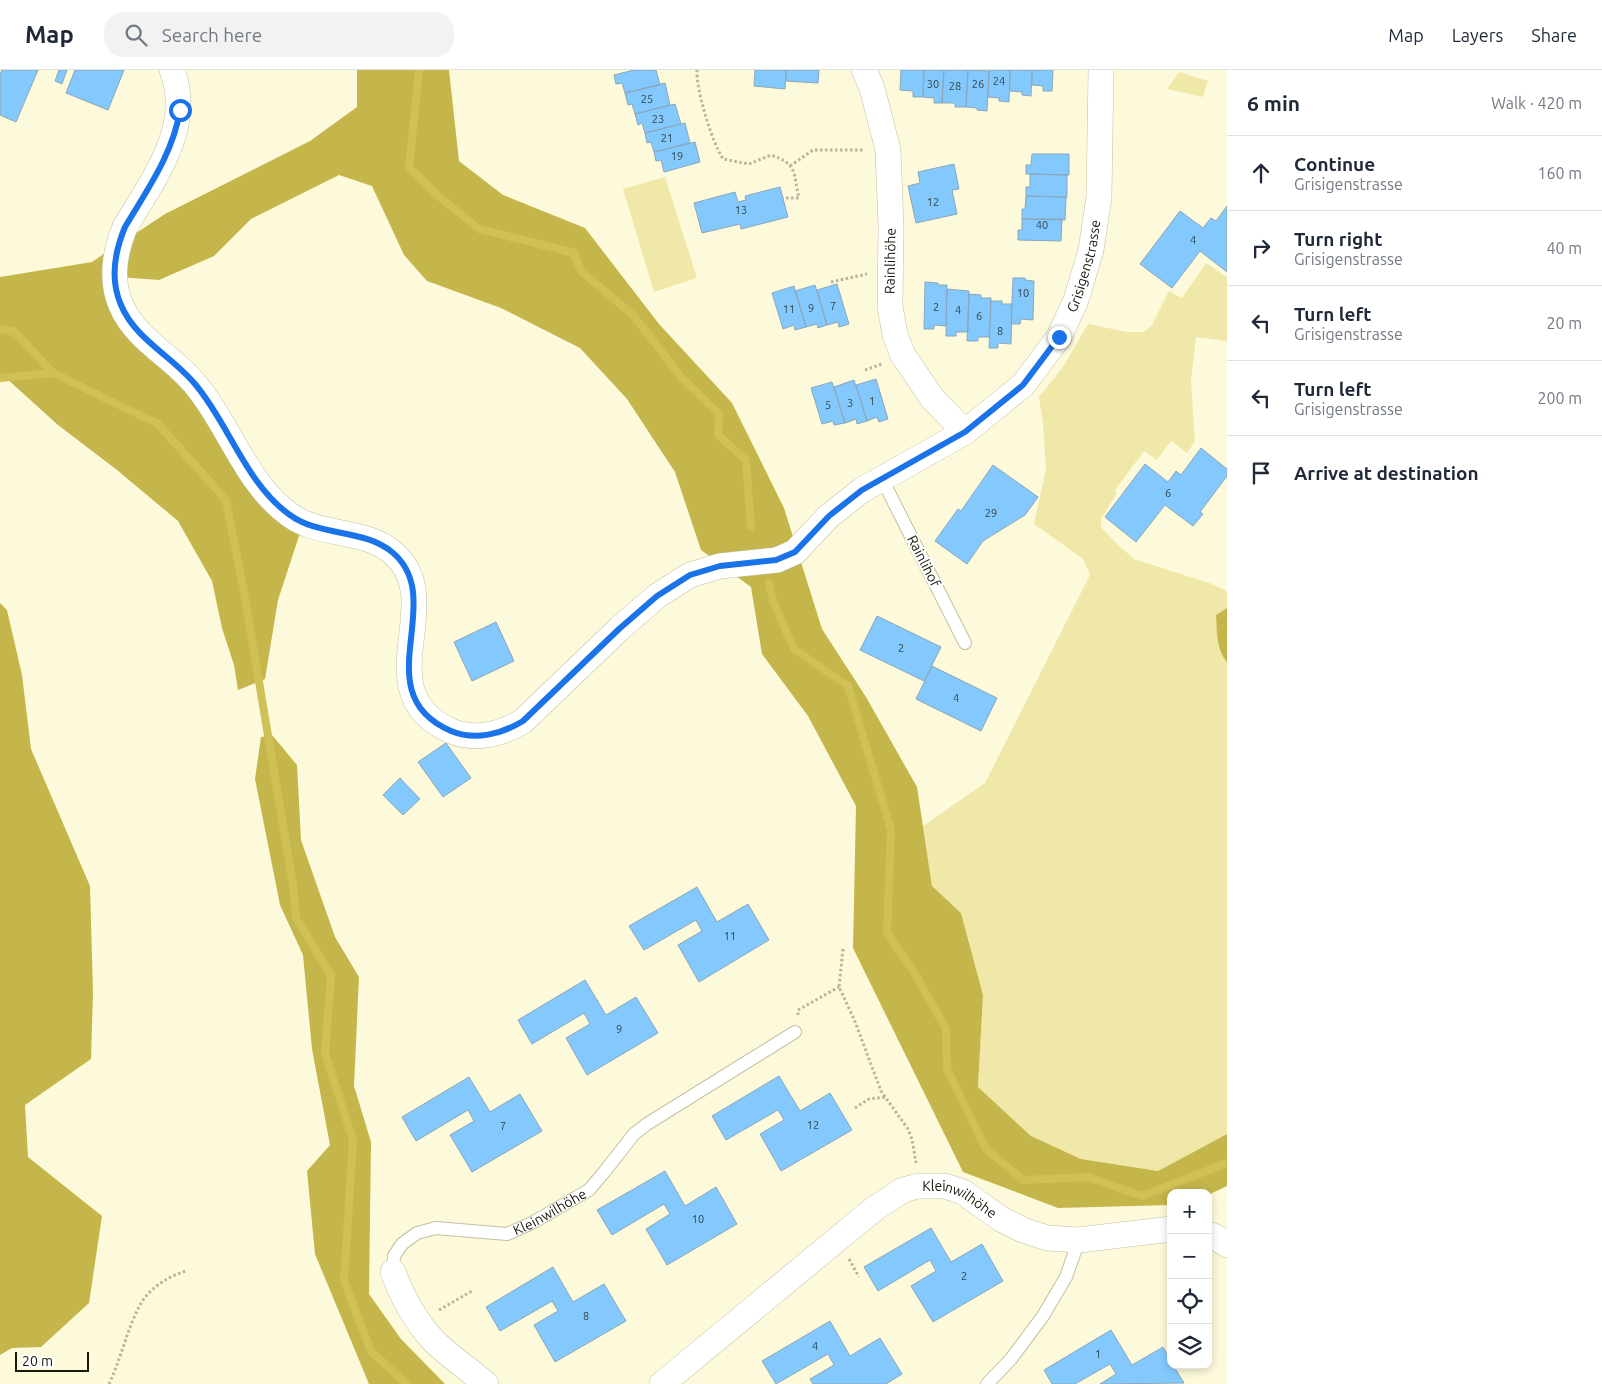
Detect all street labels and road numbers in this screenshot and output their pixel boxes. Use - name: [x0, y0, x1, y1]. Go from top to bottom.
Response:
- street label: Grisigenstrasse: [1063, 219, 1103, 315]
- street label: Rainlihöhe: [881, 228, 899, 294]
- street label: Rainlihof: [904, 532, 944, 590]
- street label: Kleinwilhöhe: [922, 1178, 1000, 1221]
- street label: Kleinwilhöhe: [511, 1185, 589, 1238]

